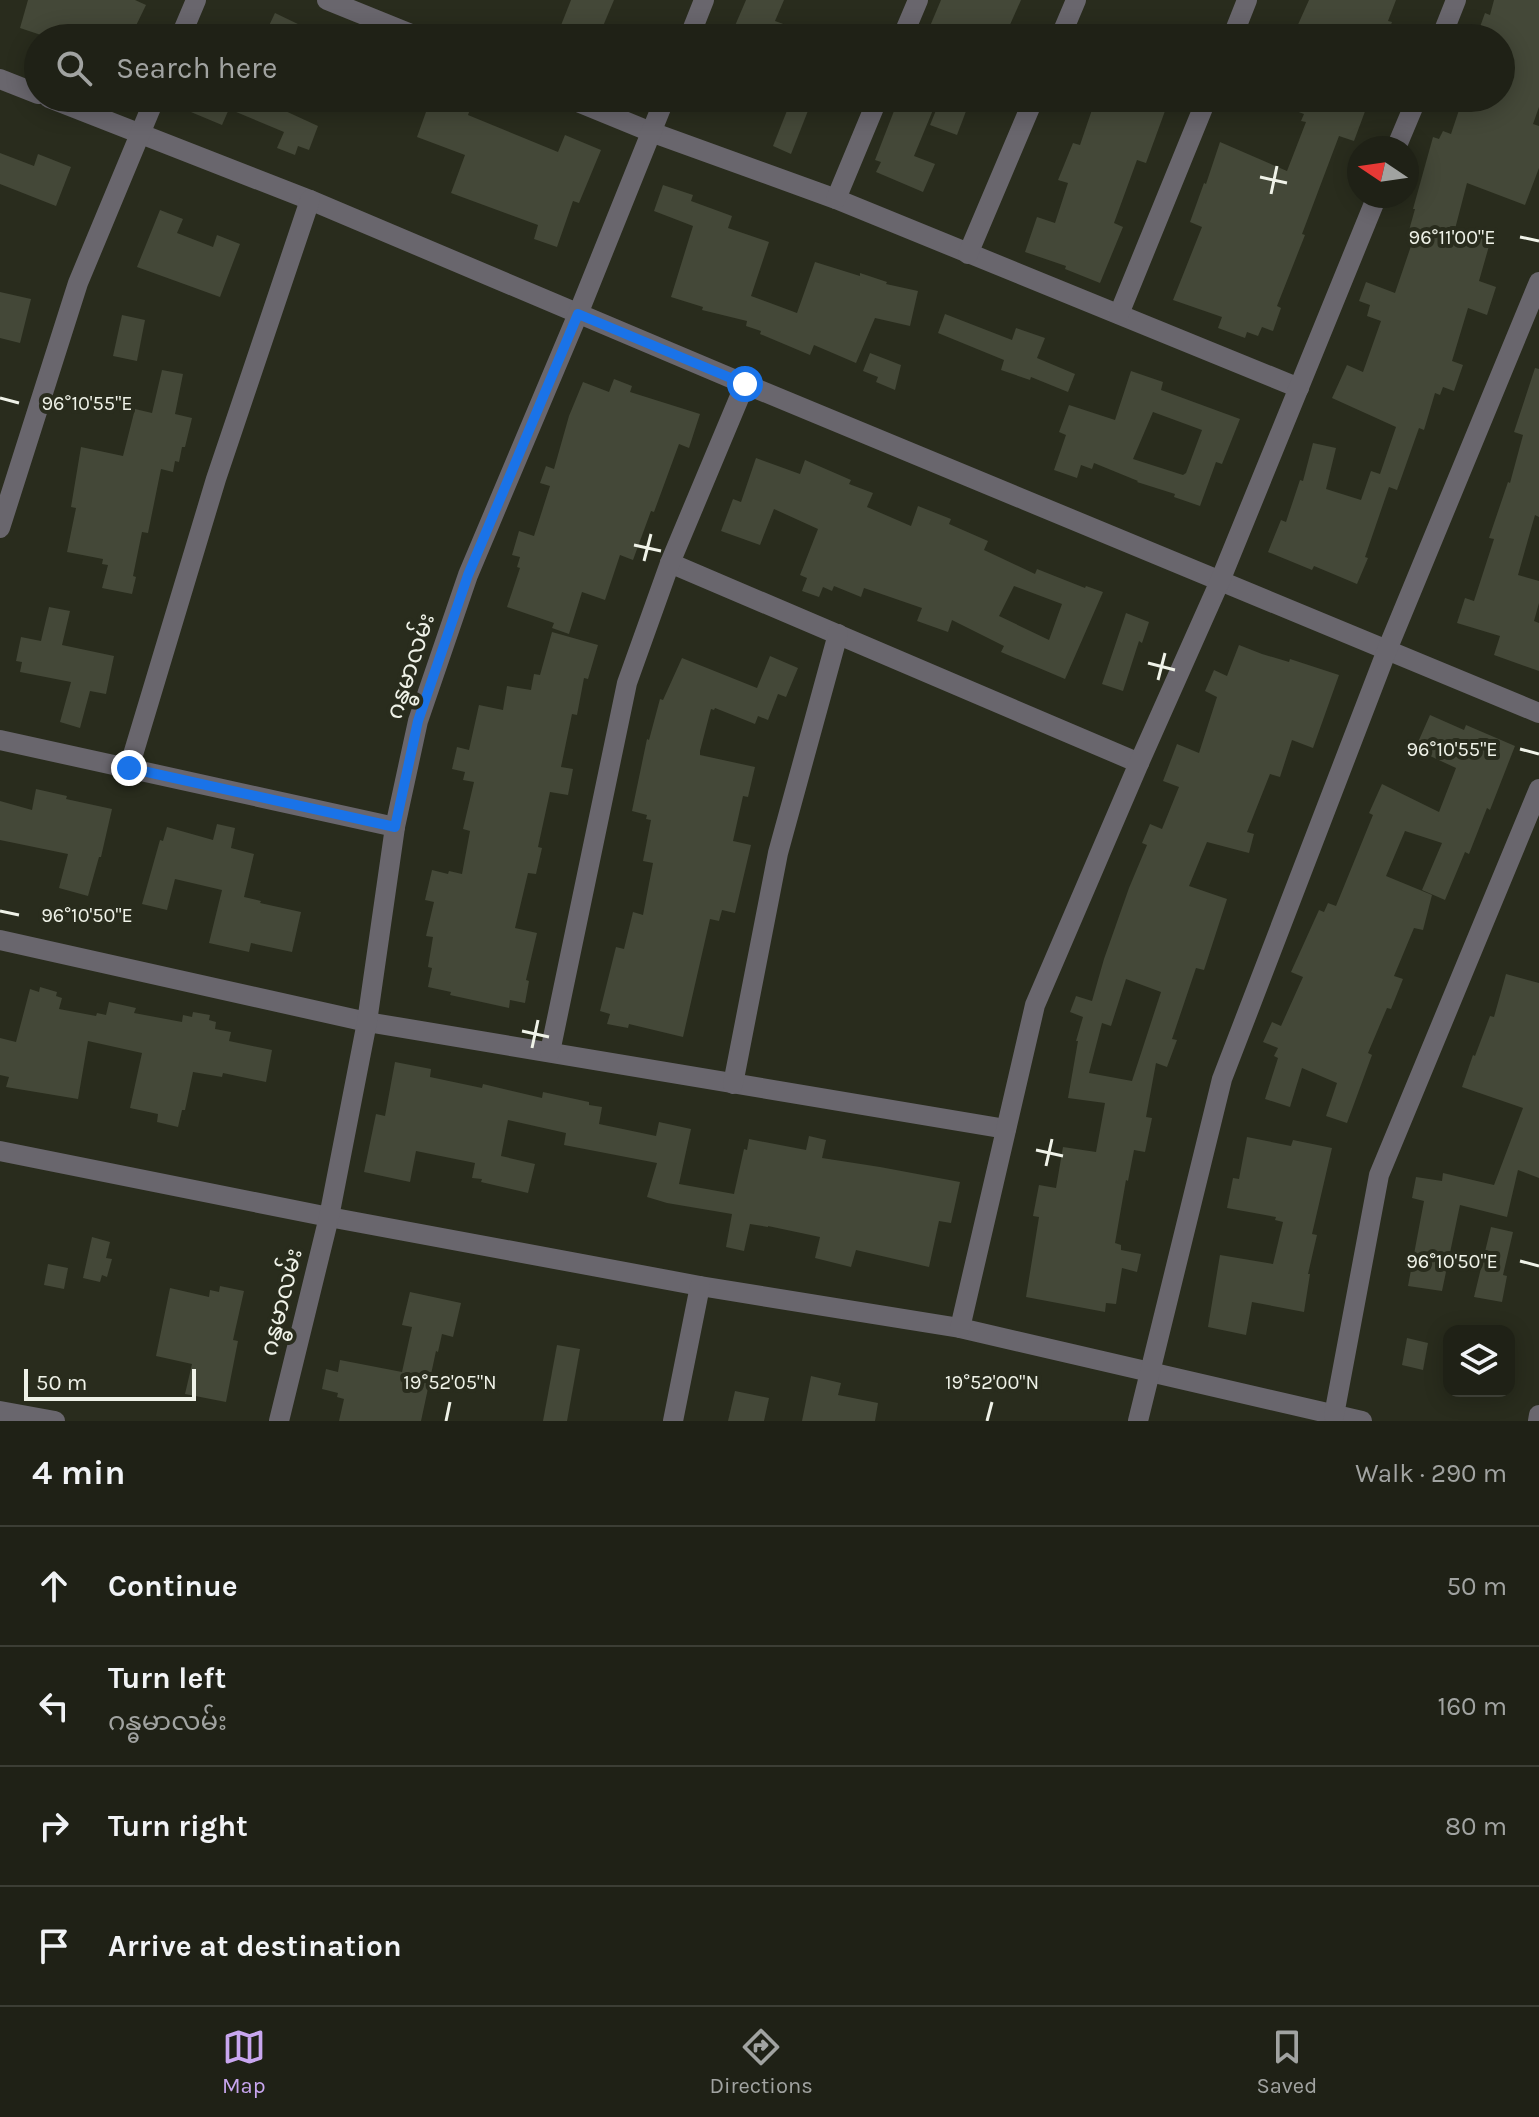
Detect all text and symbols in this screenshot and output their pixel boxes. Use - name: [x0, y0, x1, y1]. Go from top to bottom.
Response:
- search box: [24, 24, 1515, 112]
- icon: search: [52, 46, 96, 90]
- text: Search here: [116, 50, 277, 86]
- north arrow: [1347, 136, 1419, 208]
- text: 96°11'00"E: [1409, 226, 1495, 249]
- route start: [727, 366, 763, 402]
- text: 96°10'55"E: [42, 392, 132, 415]
- street label: ဂန္ဓမာလမ်း: [378, 609, 446, 724]
- text: 96°10'55"E: [1407, 738, 1497, 761]
- route end: [111, 750, 147, 786]
- text: 96°10'50"E: [41, 904, 133, 927]
- street label: ဂန္ဓမာလမ်း: [252, 1245, 313, 1360]
- text: 96°10'50"E: [1406, 1250, 1498, 1273]
- map controls: [1443, 1325, 1515, 1397]
- button: layers: [1443, 1325, 1515, 1397]
- scale bar: [24, 1365, 196, 1401]
- text: 50 m: [36, 1370, 87, 1396]
- text: 19°52'05"N: [403, 1371, 497, 1394]
- text: 19°52'00"N: [945, 1371, 1039, 1394]
- text: 4 min: [32, 1453, 125, 1493]
- text: Walk · 290 m: [1355, 1458, 1507, 1489]
- icon: ahead: [32, 1564, 76, 1608]
- text: Continue: [108, 1568, 238, 1604]
- text: 50 m: [1446, 1571, 1507, 1602]
- text: Turn left: [108, 1660, 226, 1696]
- icon: left: [32, 1684, 76, 1728]
- text: 160 m: [1438, 1691, 1507, 1722]
- text: ဂန္ဓမာလမ်း: [108, 1706, 227, 1737]
- icon: right: [32, 1804, 76, 1848]
- text: Turn right: [108, 1808, 248, 1844]
- text: 80 m: [1445, 1811, 1507, 1842]
- icon: arrive: [32, 1924, 76, 1968]
- text: Arrive at destination: [108, 1928, 402, 1964]
- tab: Map: [222, 2025, 266, 2099]
- tab: Directions: [709, 2025, 813, 2099]
- tab: Saved: [1256, 2025, 1317, 2099]

